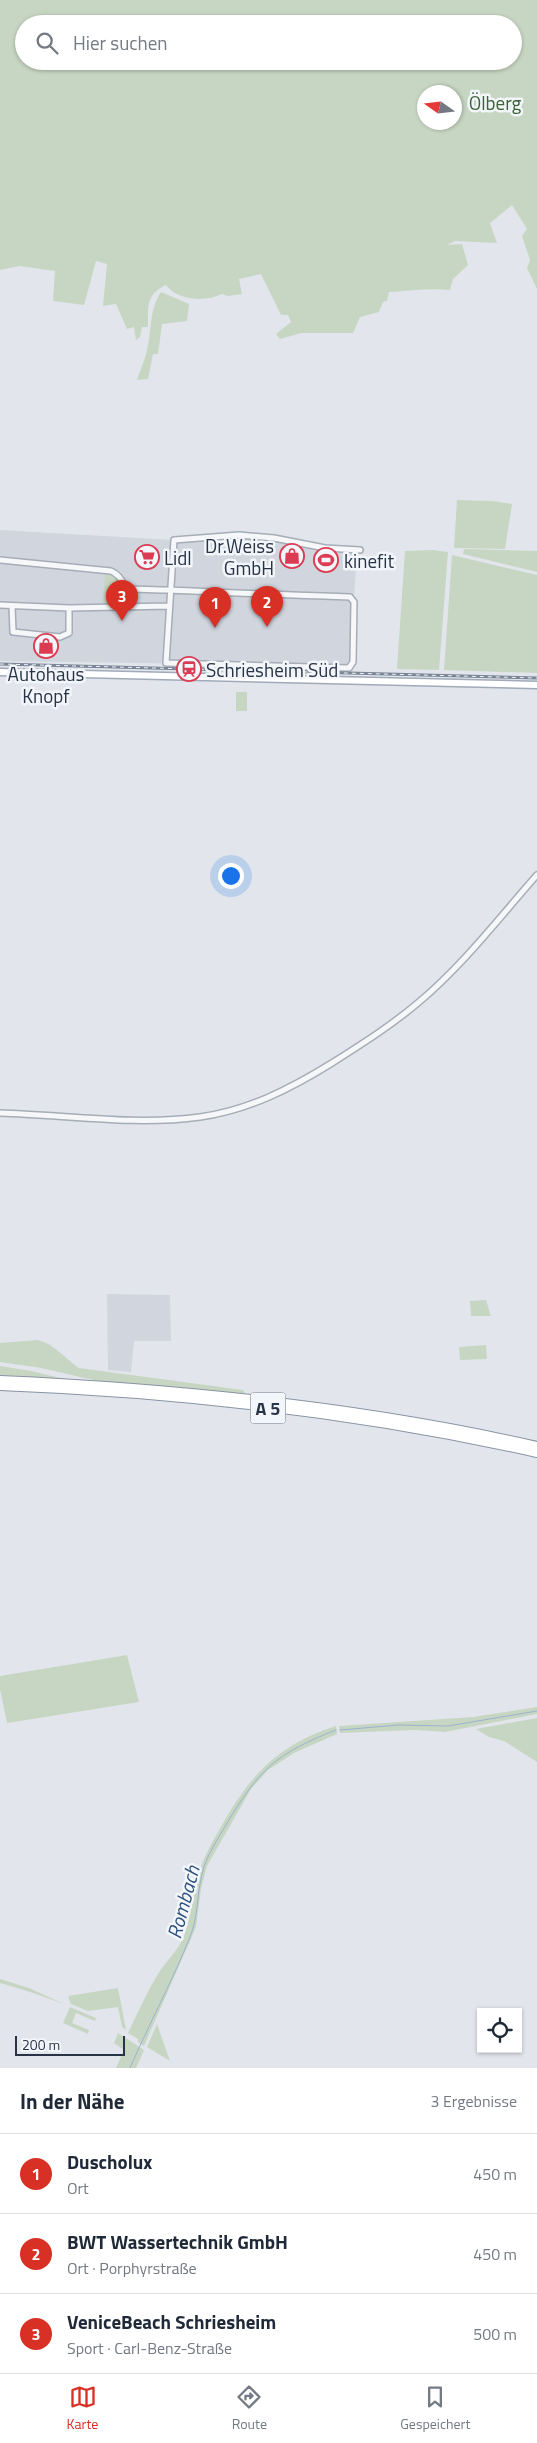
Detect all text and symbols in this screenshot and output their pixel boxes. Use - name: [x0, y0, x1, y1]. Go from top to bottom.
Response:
- search box: [15, 15, 522, 70]
- text: Hier suchen: [73, 28, 168, 57]
- icon: search: [33, 29, 61, 57]
- north arrow: [417, 85, 462, 130]
- park label: Ölberg: [469, 88, 522, 117]
- place label: Dr.Weiss GmbH: [205, 531, 274, 582]
- place label: Lidl: [164, 543, 192, 572]
- shop icon: Dr.Weiss GmbH: [279, 543, 305, 569]
- supermarket icon: Lidl: [134, 544, 160, 570]
- place label: kinefit: [344, 546, 395, 575]
- sports icon: kinefit: [313, 547, 339, 573]
- pin: 3: [106, 580, 138, 621]
- pin: 2: [251, 586, 283, 627]
- pin: 1: [199, 587, 231, 628]
- shop icon: Autohaus Knopf: [33, 633, 59, 659]
- place label: Schriesheim Süd: [206, 655, 338, 684]
- station icon: Schriesheim Süd: [176, 656, 202, 682]
- place label: Autohaus Knopf: [8, 659, 85, 710]
- your location: [218, 863, 244, 889]
- road number: A 5: [250, 1392, 286, 1424]
- water label: Rombach: [158, 1861, 208, 1942]
- map controls: [477, 2008, 522, 2053]
- button: locate: [477, 2008, 522, 2053]
- scale bar: [15, 2033, 125, 2056]
- text: 200 m: [22, 2034, 60, 2055]
- text: In der Nähe: [20, 2085, 125, 2117]
- text: 3 Ergebnisse: [430, 2089, 517, 2113]
- text: Duscholux: [67, 2147, 152, 2176]
- text: 1: [32, 2162, 40, 2186]
- text: 450 m: [473, 2162, 517, 2186]
- text: Ort: [67, 2176, 89, 2200]
- text: BWT Wassertechnik GmbH: [67, 2227, 288, 2256]
- text: 2: [32, 2242, 40, 2266]
- text: 450 m: [473, 2242, 517, 2266]
- text: Ort · Porphyrstraße: [67, 2256, 197, 2280]
- text: VeniceBeach Schriesheim: [67, 2307, 276, 2336]
- text: 3: [32, 2322, 40, 2346]
- text: 500 m: [473, 2322, 517, 2346]
- text: Sport · Carl-Benz-Straße: [67, 2336, 232, 2360]
- tab: Karte: [67, 2383, 98, 2434]
- tab: Route: [232, 2383, 267, 2434]
- tab: Gespeichert: [400, 2383, 470, 2434]

